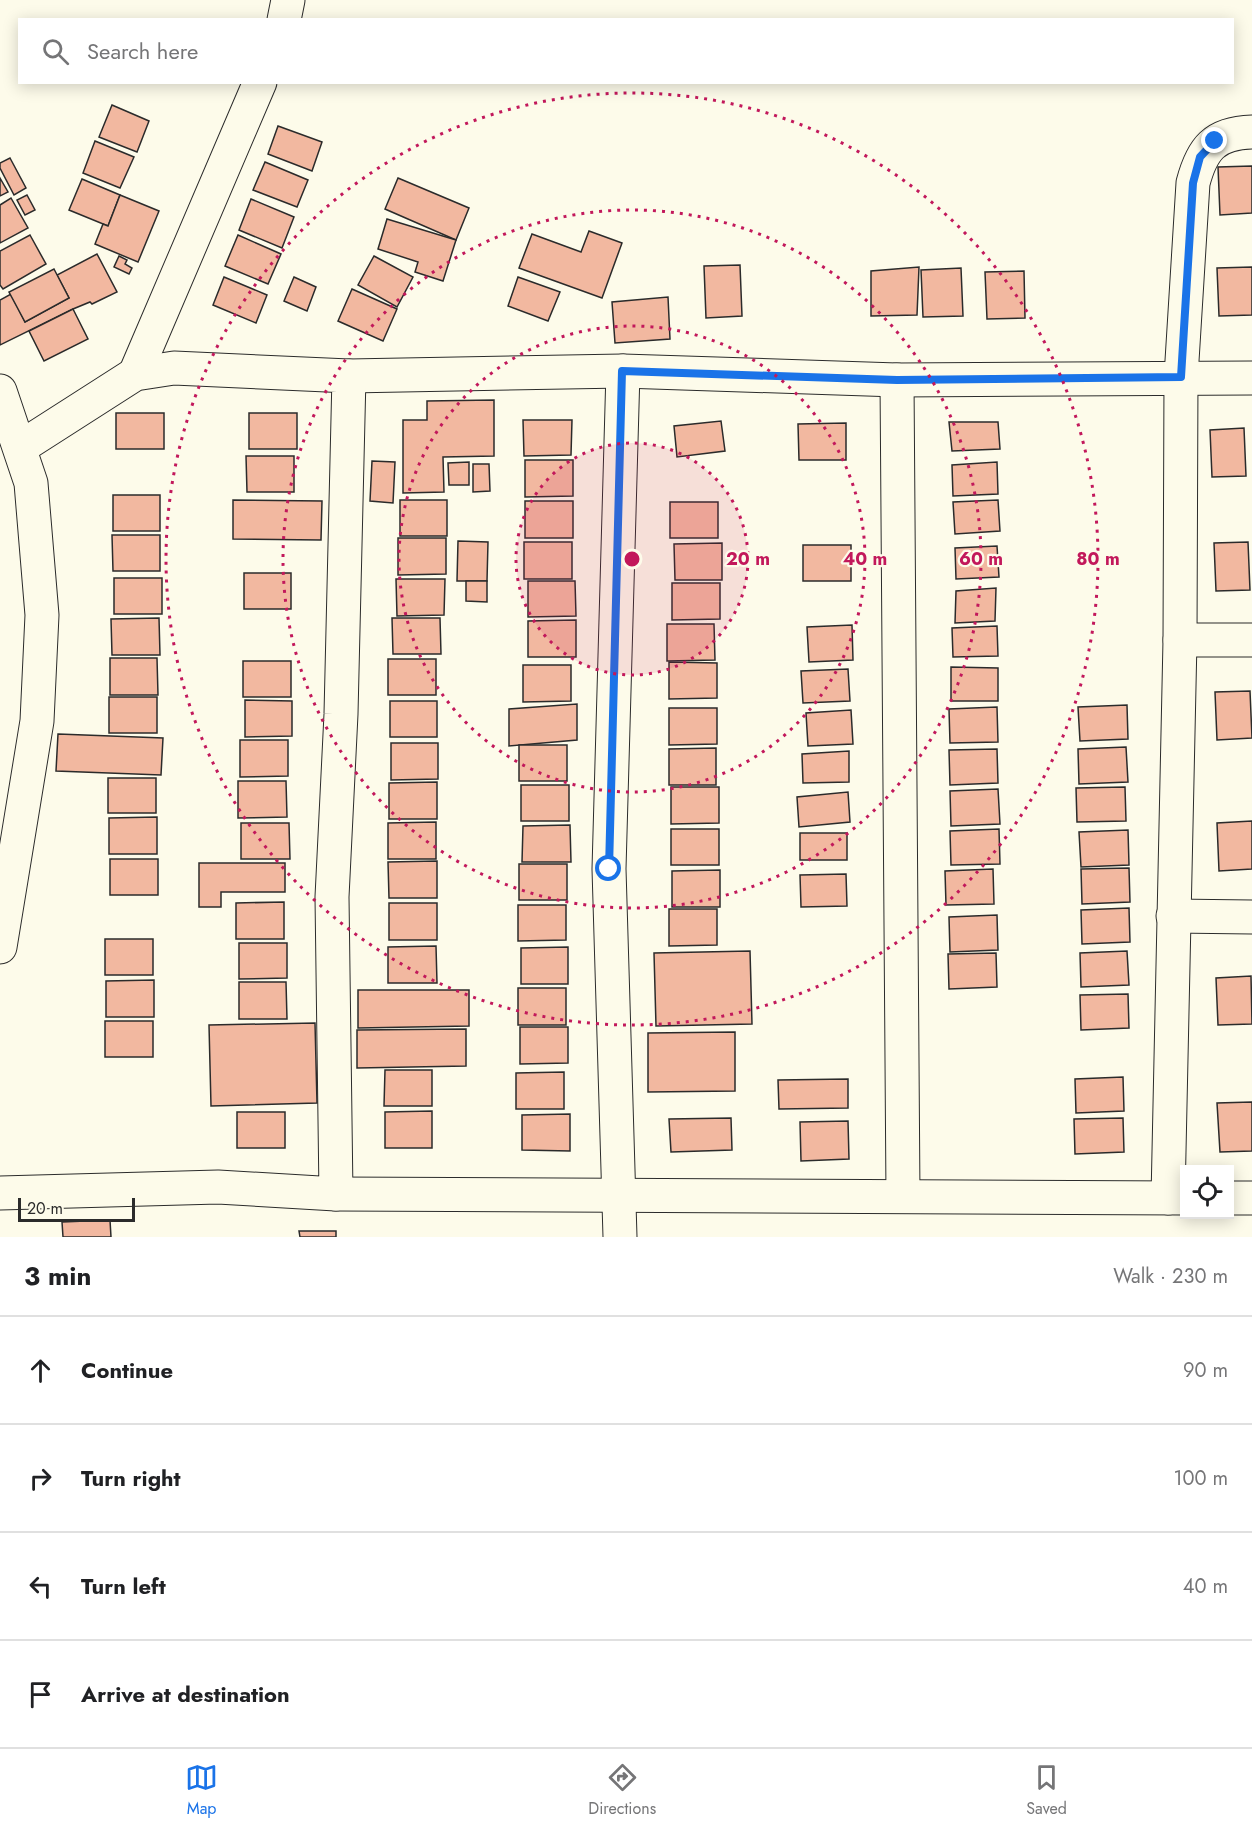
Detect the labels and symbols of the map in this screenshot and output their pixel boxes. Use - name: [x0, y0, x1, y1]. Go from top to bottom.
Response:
- route end: [1201, 127, 1227, 153]
- text: 20 m: [726, 546, 770, 572]
- text: 40 m: [843, 546, 887, 572]
- text: 60 m: [959, 546, 1003, 572]
- text: 80 m: [1076, 546, 1120, 572]
- centre of rings: [622, 549, 642, 569]
- route start: [595, 855, 621, 881]
- scale bar: [18, 1195, 135, 1222]

